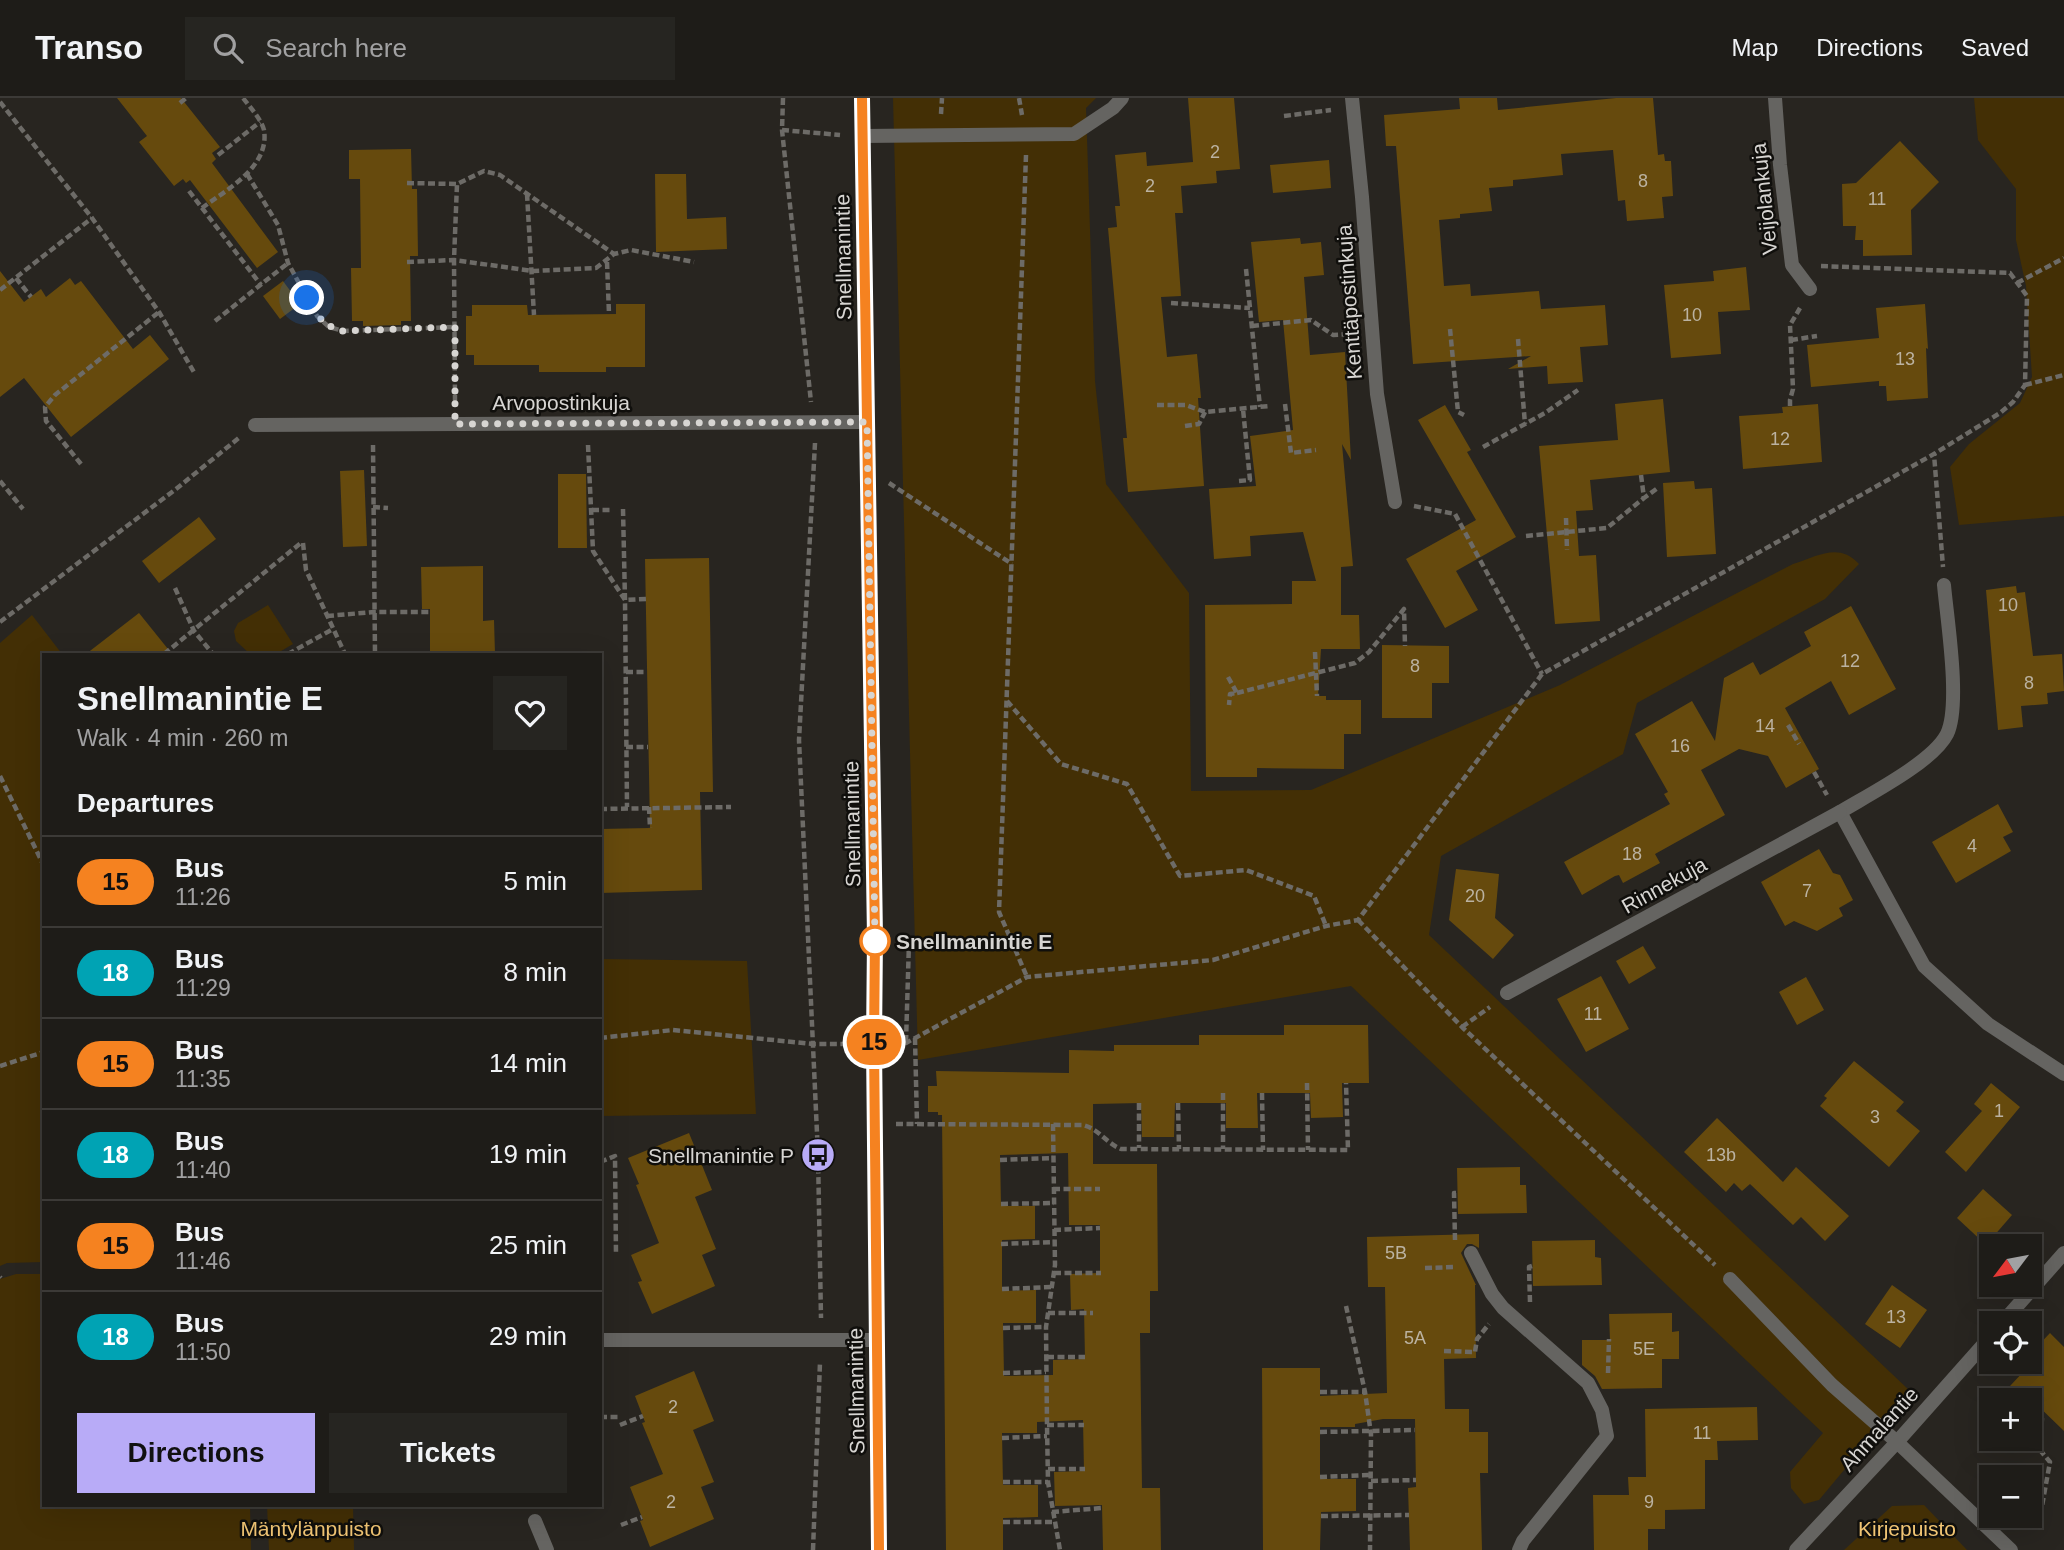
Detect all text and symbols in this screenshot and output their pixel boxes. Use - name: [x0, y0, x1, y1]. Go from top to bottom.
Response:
- search box: [185, 17, 675, 80]
- text: Transo: [35, 29, 143, 66]
- icon: search: [209, 29, 247, 67]
- text: Search here: [265, 33, 407, 63]
- text: Map: [1732, 34, 1778, 61]
- text: Directions: [1816, 34, 1923, 61]
- text: Saved: [1961, 34, 2029, 61]
- house number: 2: [1210, 142, 1220, 162]
- street label: Veijolankuja: [1747, 142, 1781, 256]
- house number: 8: [1638, 171, 1648, 191]
- house number: 2: [1145, 176, 1155, 196]
- house number: 11: [1868, 189, 1886, 209]
- street label: Snellmanintie: [830, 194, 856, 320]
- street label: Kenttäpostinkuja: [1332, 223, 1366, 380]
- your location: [289, 280, 324, 315]
- house number: 10: [1682, 305, 1702, 325]
- house number: 13: [1895, 349, 1915, 369]
- street label: Arvopostinkuja: [492, 391, 630, 414]
- house number: 12: [1770, 429, 1790, 449]
- house number: 10: [1998, 595, 2018, 615]
- house number: 12: [1840, 651, 1860, 671]
- house number: 8: [1410, 656, 1420, 676]
- house number: 8: [2024, 673, 2034, 693]
- button: heart: [493, 676, 567, 750]
- text: Snellmanintie E: [77, 680, 323, 717]
- house number: 14: [1755, 716, 1775, 736]
- text: Walk · 4 min · 260 m: [77, 725, 288, 751]
- house number: 16: [1670, 736, 1690, 756]
- street label: Snellmanintie: [839, 761, 865, 887]
- text: Departures: [77, 788, 214, 818]
- house number: 4: [1967, 836, 1977, 856]
- house number: 18: [1622, 844, 1642, 864]
- street label: Rinnekuja: [1618, 852, 1711, 918]
- text: Bus: [175, 853, 224, 883]
- text: 5 min: [503, 866, 567, 896]
- text: 15: [102, 868, 129, 895]
- house number: 7: [1802, 881, 1812, 901]
- text: 11:26: [175, 884, 231, 910]
- house number: 20: [1465, 886, 1485, 906]
- marker: Snellmanintie E: [860, 926, 890, 956]
- place label: Snellmanintie E: [896, 930, 1052, 953]
- text: Bus: [175, 944, 224, 974]
- text: 8 min: [503, 957, 567, 987]
- text: 18: [102, 959, 129, 986]
- text: 11:29: [175, 975, 231, 1001]
- house number: 11: [1584, 1004, 1602, 1024]
- line badge: 15: [842, 1019, 906, 1065]
- text: 15: [861, 1028, 887, 1055]
- text: Bus: [175, 1035, 224, 1065]
- text: 14 min: [489, 1048, 567, 1078]
- text: 15: [102, 1050, 129, 1077]
- text: 11:35: [175, 1066, 231, 1092]
- house number: 1: [1994, 1101, 2004, 1121]
- house number: 3: [1870, 1107, 1880, 1127]
- text: Bus: [175, 1126, 224, 1156]
- bus stop icon: Snellmanintie P: [799, 1136, 837, 1174]
- text: 19 min: [489, 1139, 567, 1169]
- text: 18: [102, 1141, 129, 1168]
- place label: Snellmanintie P: [648, 1144, 794, 1167]
- house number: 13b: [1706, 1145, 1736, 1165]
- text: 11:40: [175, 1157, 231, 1183]
- text: Bus: [175, 1217, 224, 1247]
- text: 25 min: [489, 1230, 567, 1260]
- text: 15: [102, 1232, 129, 1259]
- north arrow: [1979, 1234, 2042, 1297]
- map controls: [1979, 1234, 2042, 1528]
- house number: 5B: [1385, 1243, 1407, 1263]
- text: 11:46: [175, 1248, 231, 1274]
- house number: 13: [1886, 1307, 1906, 1327]
- text: Bus: [175, 1308, 224, 1338]
- button: locate: [1979, 1311, 2042, 1374]
- text: 29 min: [489, 1321, 567, 1351]
- text: 18: [102, 1323, 129, 1350]
- street label: Snellmanintie: [843, 1328, 869, 1454]
- house number: 5A: [1404, 1328, 1426, 1348]
- text: 11:50: [175, 1339, 231, 1365]
- house number: 5E: [1633, 1339, 1655, 1359]
- street label: Ahmalantie: [1835, 1382, 1923, 1476]
- button: +: [1979, 1388, 2042, 1451]
- house number: 2: [668, 1397, 678, 1417]
- button: Directions: [77, 1413, 315, 1493]
- button: Tickets: [329, 1413, 567, 1493]
- house number: 11: [1693, 1423, 1711, 1443]
- button: −: [1979, 1465, 2042, 1528]
- house number: 2: [666, 1492, 676, 1512]
- house number: 9: [1644, 1492, 1654, 1512]
- park label: Mäntylänpuisto: [240, 1517, 382, 1540]
- park label: Kirjepuisto: [1858, 1517, 1956, 1540]

